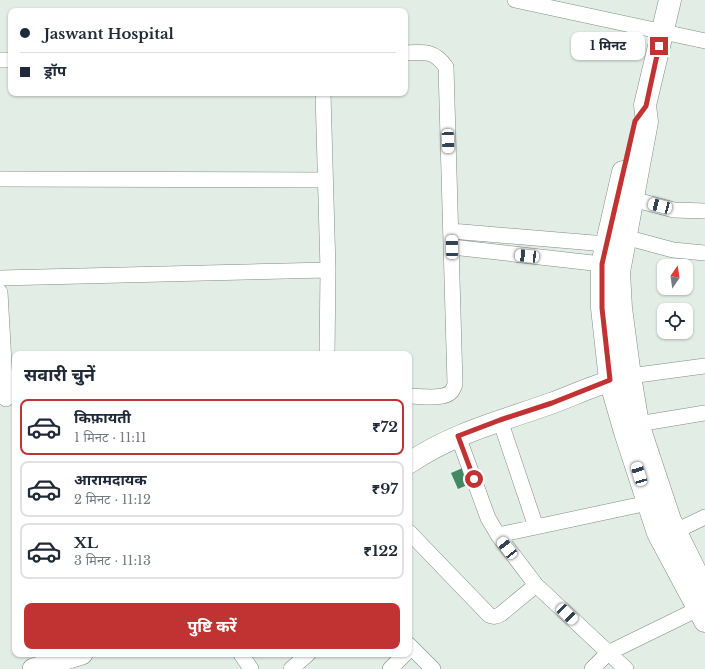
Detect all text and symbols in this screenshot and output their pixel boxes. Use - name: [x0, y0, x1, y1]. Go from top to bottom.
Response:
- text: Jaswant Hospital: [44, 24, 174, 43]
- callout: 1 मिनट: [571, 32, 645, 60]
- text: 1 मिनट: [590, 37, 626, 54]
- route end: [650, 37, 668, 55]
- text: ड्रॉप: [44, 61, 66, 80]
- car: [442, 129, 454, 153]
- car: [647, 197, 673, 215]
- car: [446, 235, 458, 259]
- car: [514, 249, 540, 263]
- north arrow: [657, 259, 693, 295]
- map controls: [657, 259, 693, 339]
- button: locate: [657, 303, 693, 339]
- text: सवारी चुनें: [24, 364, 95, 386]
- text: किफ़ायती: [74, 408, 131, 427]
- icon: car: [26, 409, 62, 445]
- text: ₹72: [372, 417, 398, 436]
- text: 1 मिनट · 11:11: [74, 429, 147, 446]
- car: [630, 461, 648, 487]
- text: आरामदायक: [74, 470, 147, 489]
- route start: [465, 470, 483, 488]
- icon: car: [26, 471, 62, 507]
- text: ₹97: [372, 479, 398, 498]
- text: 2 मिनट · 11:12: [74, 491, 151, 508]
- icon: car: [26, 533, 62, 569]
- text: XL: [74, 533, 98, 552]
- car: [495, 535, 519, 561]
- text: ₹122: [363, 541, 398, 560]
- text: 3 मिनट · 11:13: [74, 552, 151, 569]
- car: [554, 601, 580, 627]
- button: पुष्टि करें: [24, 603, 400, 649]

